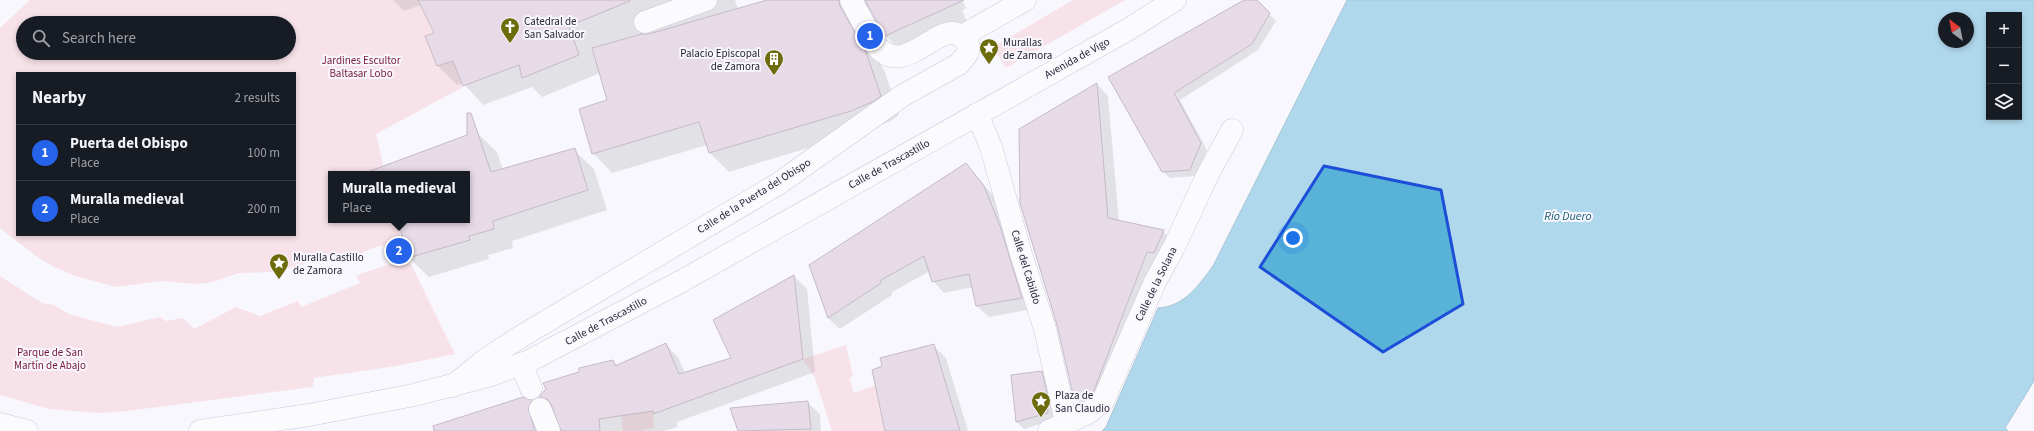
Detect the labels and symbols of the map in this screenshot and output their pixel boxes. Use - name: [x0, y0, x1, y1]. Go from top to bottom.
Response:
- north arrow: [1938, 12, 1974, 48]
- place label: Catedral de San Salvador: [524, 14, 584, 42]
- church icon: Catedral de San Salvador: [499, 16, 521, 44]
- pin: 1: [857, 21, 883, 51]
- street label: Avenida de Vigo: [1042, 34, 1112, 82]
- place label: Murallas de Zamora: [1003, 35, 1052, 63]
- place icon: Murallas de Zamora: [978, 37, 1000, 65]
- place label: Palacio Episcopal de Zamora: [680, 46, 760, 74]
- building icon: Palacio Episcopal de Zamora: [763, 48, 785, 76]
- park label: Jardines Escultor Baltasar Lobo: [321, 53, 401, 81]
- street label: Calle de Trascastillo: [846, 135, 932, 193]
- street label: Calle de la Puerta del Obispo: [694, 155, 814, 237]
- water label: Río Duero: [1544, 208, 1592, 225]
- street label: Calle del Cabildo: [1008, 228, 1044, 306]
- your location: [1283, 228, 1303, 248]
- pin: 2: [386, 236, 412, 266]
- street label: Calle de la Solana: [1131, 244, 1181, 324]
- place label: Muralla Castillo de Zamora: [293, 250, 364, 278]
- place icon: Muralla Castillo de Zamora: [268, 252, 290, 280]
- street label: Calle de Trascastillo: [562, 293, 650, 349]
- park label: Parque de San Martín de Abajo: [14, 345, 86, 373]
- place label: Plaza de San Claudio: [1055, 388, 1110, 416]
- place icon: Plaza de San Claudio: [1030, 390, 1052, 418]

